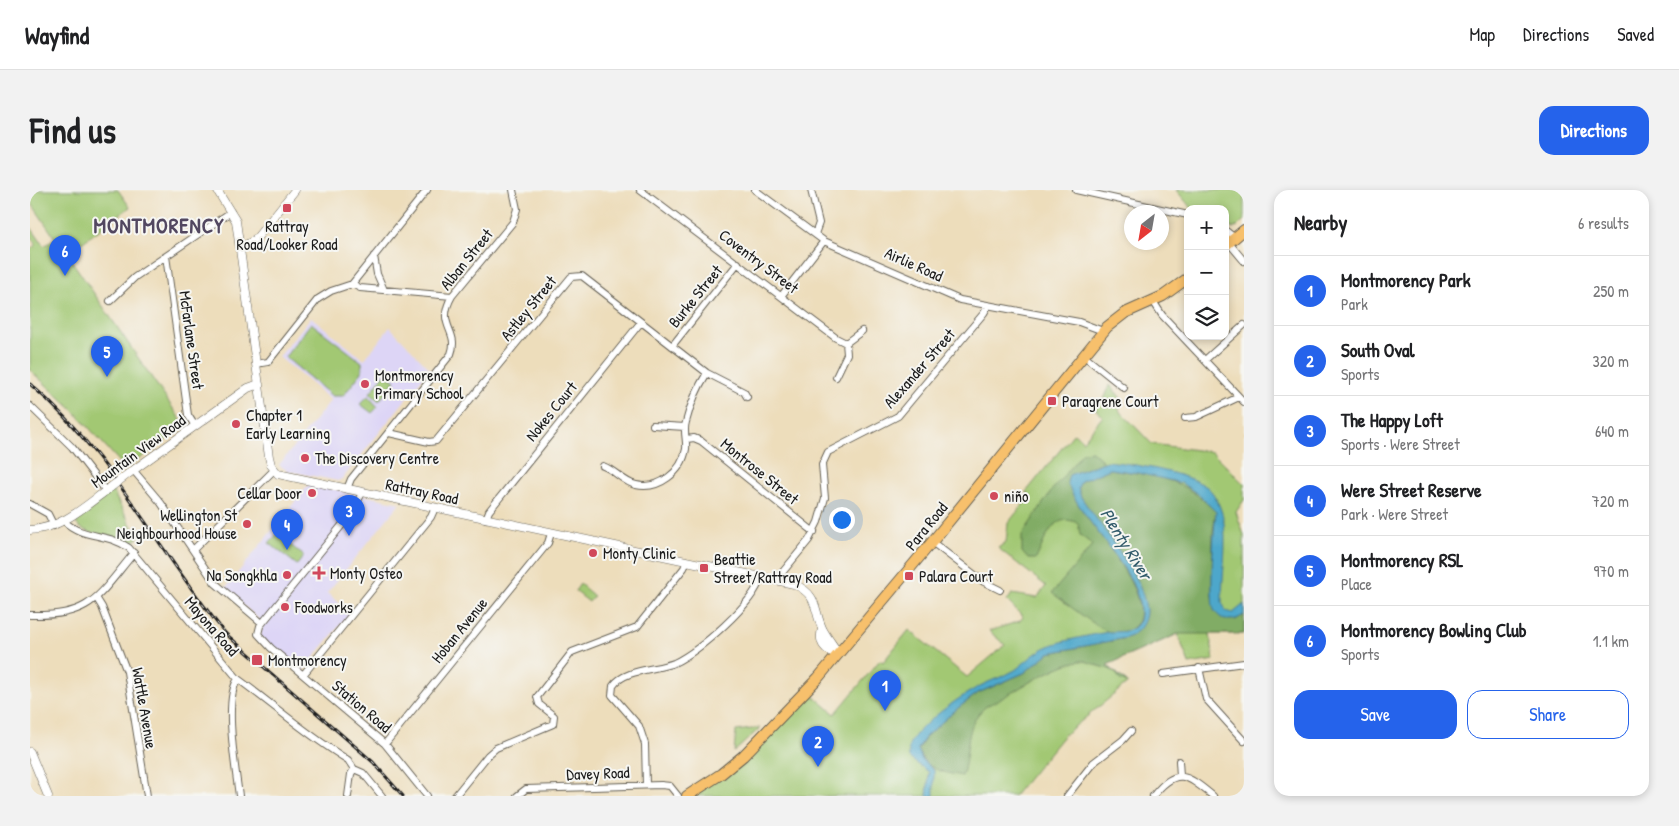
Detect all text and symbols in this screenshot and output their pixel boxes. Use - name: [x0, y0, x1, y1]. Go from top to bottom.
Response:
- text: Wayfind: [25, 19, 89, 51]
- text: Map: [1470, 22, 1495, 47]
- text: Directions: [1523, 22, 1589, 47]
- text: Saved: [1617, 22, 1654, 47]
- button: Directions: [1539, 106, 1649, 155]
- text: Find us: [30, 107, 116, 154]
- marker: Rattray Road/Looker Road: [281, 202, 293, 214]
- north arrow: [1124, 205, 1169, 250]
- map controls: [1184, 205, 1229, 340]
- button: +: [1184, 205, 1229, 250]
- text: Nearby: [1294, 208, 1347, 237]
- district label: MONTMORENCY: [93, 211, 225, 240]
- text: 6 results: [1578, 212, 1629, 234]
- place label: Rattray Road/Looker Road: [237, 215, 337, 255]
- street label: Alban Street: [434, 223, 498, 294]
- street label: Coventry Street: [715, 224, 804, 299]
- pin: 6: [49, 235, 81, 276]
- street label: Airlie Road: [881, 241, 947, 287]
- button: −: [1184, 250, 1229, 295]
- street label: Burke Street: [663, 260, 727, 332]
- text: Montmorency Park: [1341, 267, 1471, 293]
- street label: Astley Street: [495, 270, 561, 345]
- text: 1: [1307, 280, 1313, 302]
- text: 250 m: [1593, 280, 1629, 302]
- street label: McFarlane Street: [174, 289, 210, 391]
- text: Park: [1341, 293, 1368, 315]
- button: layers: [1184, 295, 1229, 340]
- street label: Alexander Street: [878, 323, 960, 413]
- pin: 5: [91, 336, 123, 377]
- text: South Oval: [1341, 337, 1415, 363]
- text: 2: [1306, 350, 1314, 372]
- text: 320 m: [1593, 350, 1629, 372]
- text: Sports: [1341, 363, 1379, 385]
- place label: Montmorency Primary School: [375, 364, 464, 404]
- street label: Nokes Court: [520, 376, 582, 446]
- marker: Montmorency Primary School: [359, 378, 371, 390]
- place label: Paragrene Court: [1062, 390, 1159, 412]
- marker: Paragrene Court: [1046, 395, 1058, 407]
- place label: Chapter 1 Early Learning: [246, 404, 330, 444]
- text: The Happy Loft: [1341, 407, 1443, 433]
- street label: Mountain View Road: [86, 409, 190, 493]
- marker: Chapter 1 Early Learning: [230, 418, 242, 430]
- text: 3: [1306, 420, 1314, 442]
- text: 640 m: [1595, 420, 1629, 442]
- street label: Montrose Street: [716, 433, 804, 510]
- text: Sports · Were Street: [1341, 433, 1460, 455]
- place label: The Discovery Centre: [315, 447, 440, 469]
- marker: The Discovery Centre: [299, 452, 311, 464]
- street label: Rattray Road: [384, 473, 460, 509]
- text: Were Street Reserve: [1341, 477, 1482, 503]
- place label: Cellar Door: [237, 482, 302, 504]
- place label: niño: [1004, 485, 1029, 507]
- marker: Cellar Door: [306, 487, 318, 499]
- marker: niño: [988, 490, 1000, 502]
- text: 4: [1307, 490, 1313, 512]
- text: 720 m: [1592, 490, 1629, 512]
- pin: 3: [333, 495, 365, 536]
- street label: Para Road: [900, 497, 952, 555]
- water label: Plenty River: [1095, 503, 1159, 586]
- text: Park · Were Street: [1341, 503, 1448, 525]
- place label: Wellington St Neighbourhood House: [117, 504, 238, 544]
- your location: [829, 507, 855, 533]
- pin: 4: [271, 509, 303, 550]
- marker: Wellington St Neighbourhood House: [241, 518, 253, 530]
- place label: Monty Clinic: [603, 542, 677, 564]
- marker: Monty Clinic: [587, 547, 599, 559]
- text: Montmorency RSL: [1341, 547, 1463, 573]
- place label: Beattie Street/Rattray Road: [714, 548, 832, 588]
- text: 5: [1307, 560, 1313, 582]
- text: 970 m: [1593, 560, 1629, 582]
- place label: Monty Osteo: [330, 562, 403, 584]
- marker: Beattie Street/Rattray Road: [698, 562, 710, 574]
- place label: Na Songkhla: [207, 564, 277, 586]
- place label: Palara Court: [919, 565, 993, 587]
- marker: Monty Osteo: [312, 566, 326, 580]
- marker: Na Songkhla: [281, 569, 293, 581]
- marker: Palara Court: [903, 570, 915, 582]
- text: Place: [1341, 573, 1372, 595]
- street label: Mayona Road: [180, 591, 244, 661]
- street label: Hoban Avenue: [426, 592, 493, 667]
- place label: Foodworks: [294, 596, 353, 618]
- marker: Foodworks: [279, 601, 291, 613]
- text: Montmorency Bowling Club: [1341, 617, 1527, 643]
- text: 6: [1307, 630, 1313, 652]
- text: 1.1 km: [1593, 630, 1629, 652]
- text: Sports: [1341, 643, 1379, 665]
- place label: Montmorency: [268, 649, 347, 671]
- marker: Montmorency: [250, 653, 264, 667]
- street label: Wattle Avenue: [127, 666, 163, 751]
- pin: 1: [869, 670, 901, 711]
- street label: Station Road: [327, 674, 397, 738]
- button: Save: [1294, 690, 1457, 739]
- button: Share: [1467, 690, 1629, 739]
- pin: 2: [802, 726, 834, 767]
- street label: Davey Road: [566, 761, 630, 785]

